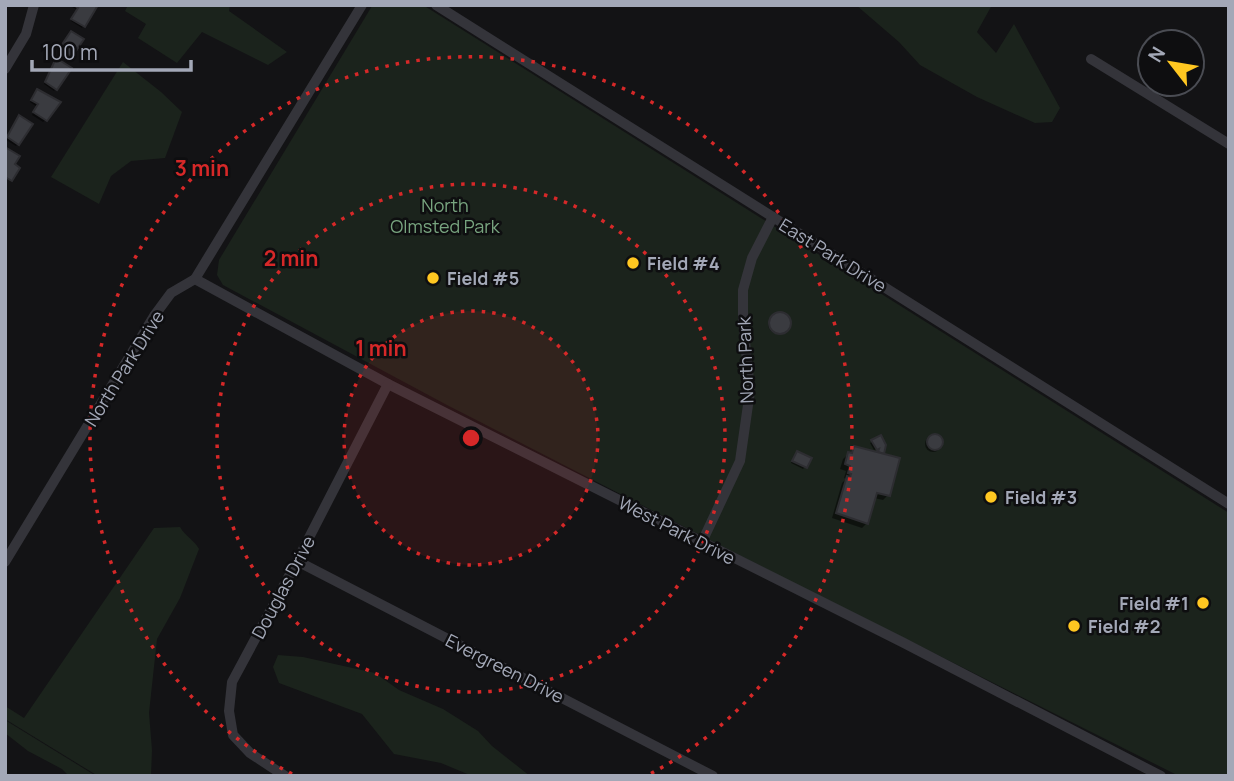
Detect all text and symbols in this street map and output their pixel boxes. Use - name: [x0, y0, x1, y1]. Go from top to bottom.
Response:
- scale bar: [32, 28, 191, 72]
- north arrow: [1136, 28, 1206, 98]
- text: 100 m: [42, 38, 98, 66]
- text: N: [1142, 42, 1171, 67]
- text: 3 min: [175, 154, 229, 182]
- park label: North Olmsted Park: [390, 193, 501, 238]
- street label: East Park Drive: [775, 212, 891, 298]
- text: 2 min: [264, 244, 318, 272]
- place label: Field #4: [647, 251, 720, 275]
- marker: Field #4: [625, 255, 641, 271]
- place label: Field #5: [447, 266, 519, 290]
- marker: Field #5: [425, 270, 441, 286]
- street label: North Park Drive: [79, 305, 169, 431]
- street label: North Park: [731, 315, 759, 404]
- text: 1 min: [355, 334, 407, 362]
- centre of rings: [459, 426, 483, 450]
- place label: Field #3: [1005, 485, 1077, 509]
- marker: Field #3: [983, 489, 999, 505]
- street label: West Park Drive: [614, 490, 740, 570]
- street label: Douglas Drive: [246, 531, 320, 643]
- place label: Field #1: [1119, 591, 1189, 615]
- marker: Field #1: [1195, 595, 1211, 611]
- place label: Field #2: [1088, 614, 1161, 638]
- marker: Field #2: [1066, 618, 1082, 634]
- street label: Evergreen Drive: [442, 628, 568, 708]

